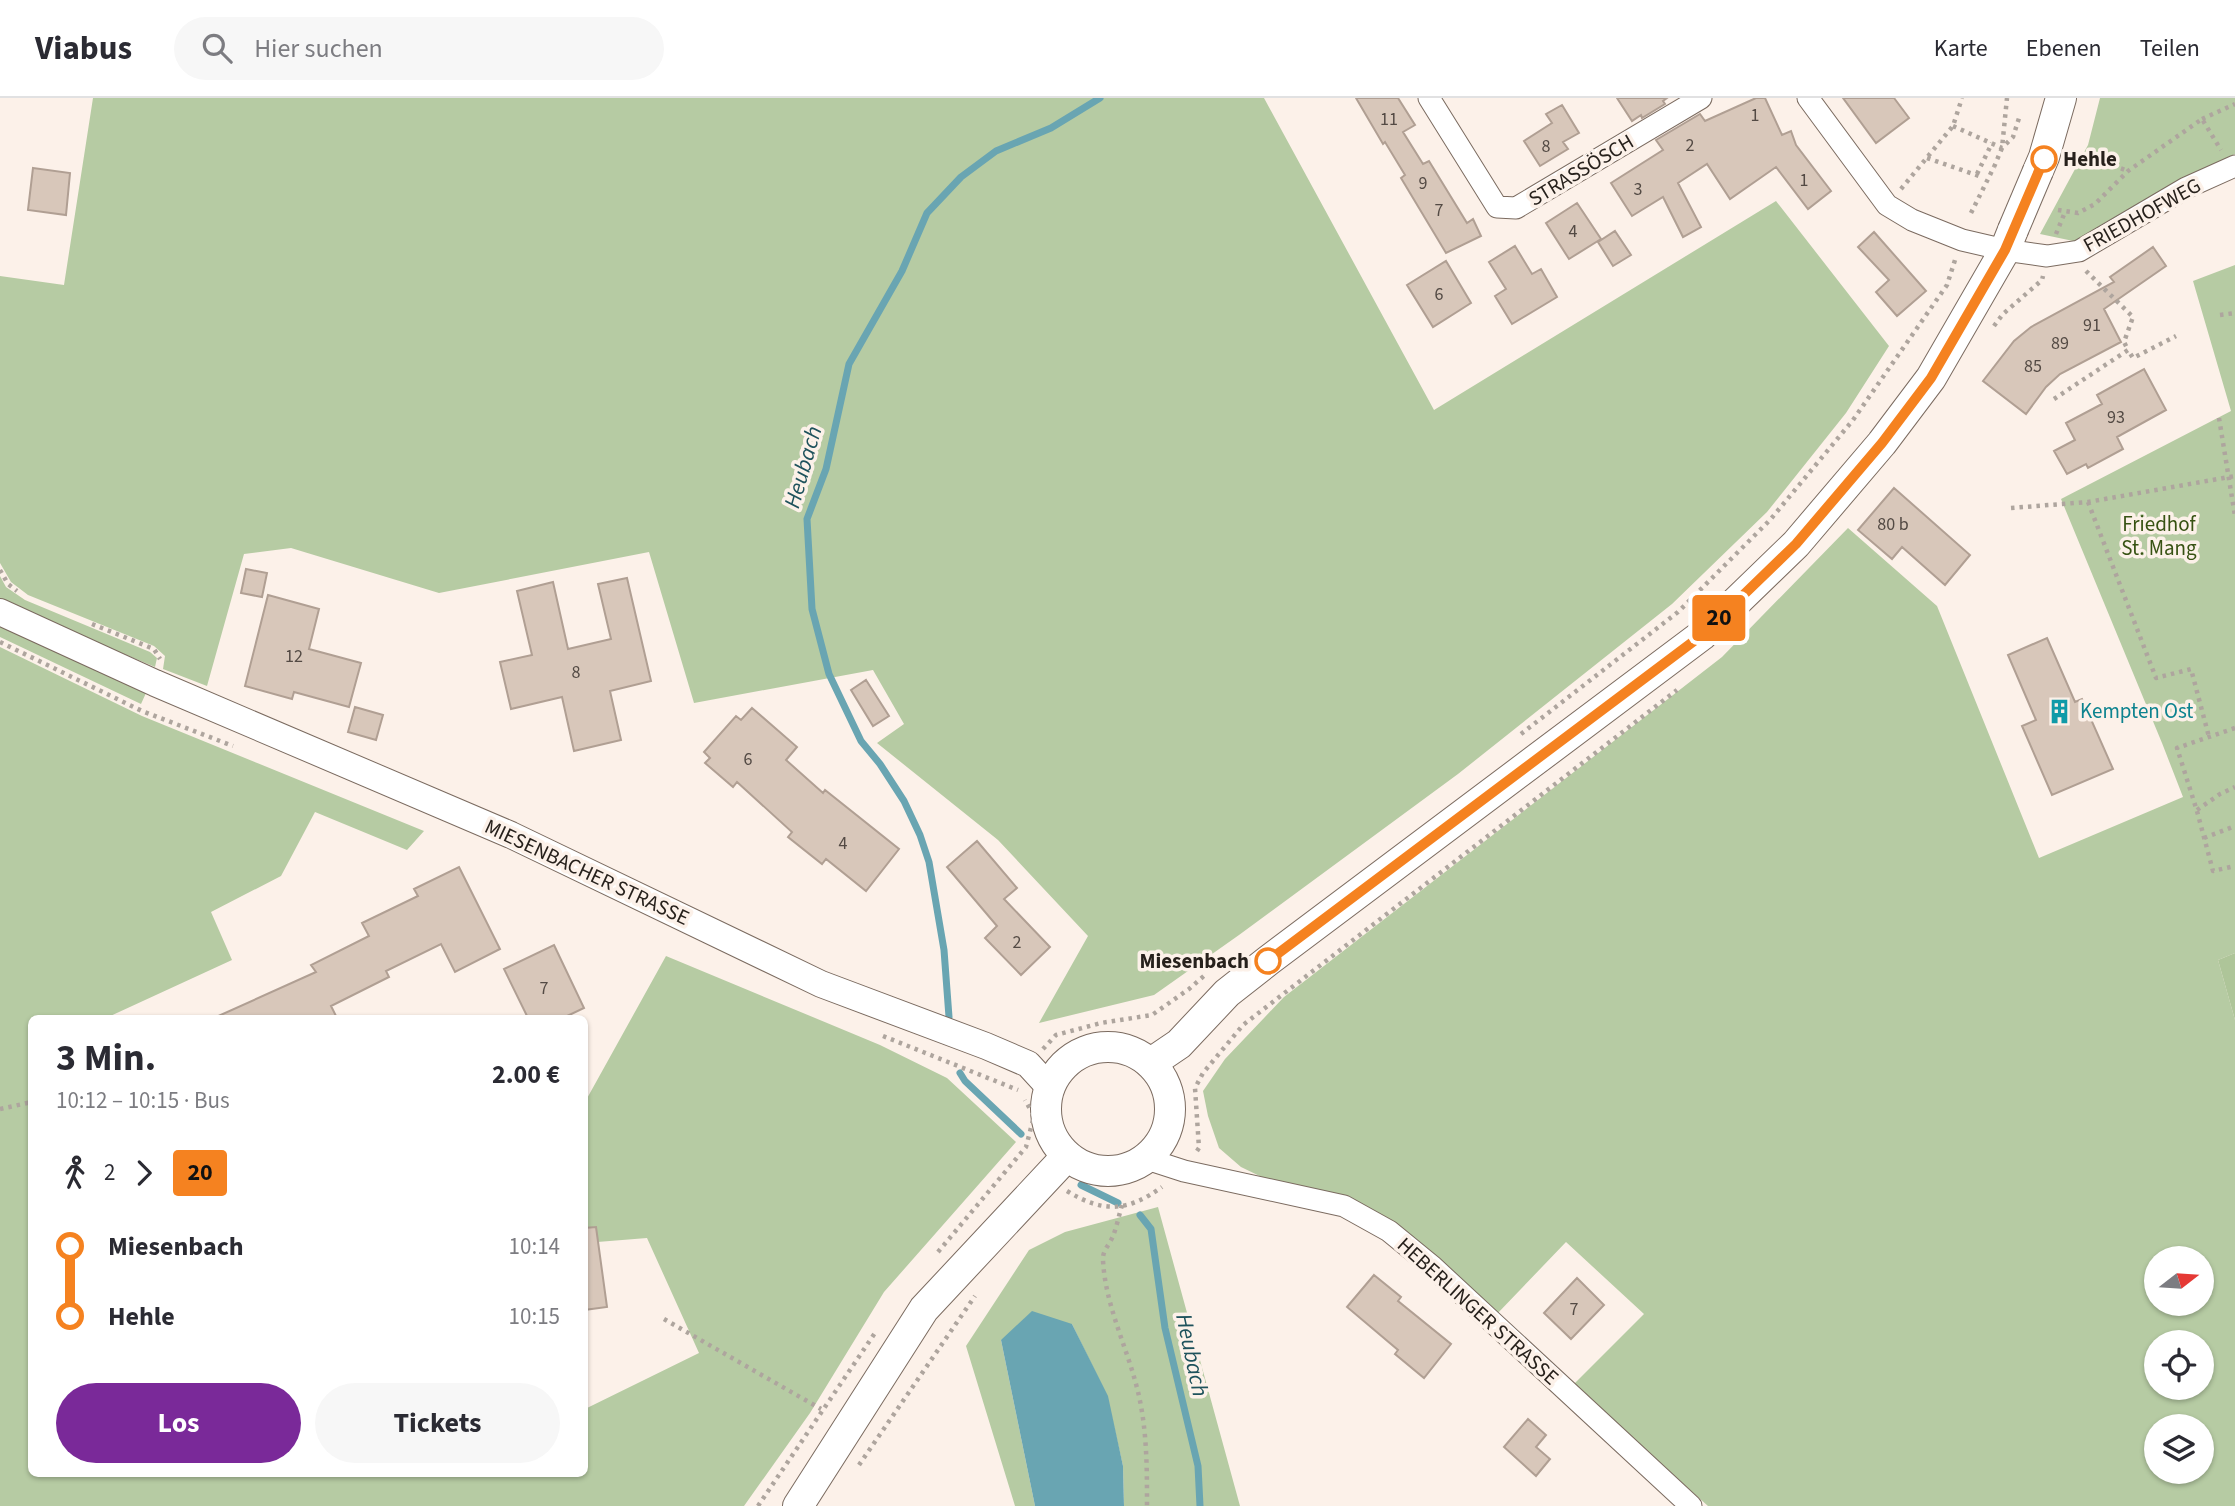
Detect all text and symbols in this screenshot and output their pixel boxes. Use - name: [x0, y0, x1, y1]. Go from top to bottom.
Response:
- search box: [174, 17, 664, 80]
- text: Viabus: [35, 25, 132, 72]
- icon: search: [198, 29, 236, 67]
- text: Hier suchen: [254, 30, 383, 67]
- text: Karte: [1934, 31, 1988, 66]
- text: Ebenen: [2026, 31, 2102, 66]
- text: Teilen: [2140, 31, 2200, 66]
- house number: 1: [1751, 103, 1759, 128]
- house number: 11: [1380, 107, 1398, 132]
- street label: STRASSÖSCH: [1523, 127, 1639, 213]
- house number: 2: [1686, 133, 1695, 158]
- house number: 8: [1542, 134, 1551, 159]
- place label: Hehle: [2063, 144, 2117, 174]
- marker: Hehle: [2031, 146, 2057, 172]
- house number: 1: [1800, 168, 1808, 193]
- street label: FRIEDHOFWEG: [2078, 170, 2206, 260]
- house number: 9: [1419, 171, 1428, 196]
- house number: 3: [1634, 177, 1643, 202]
- house number: 7: [1435, 198, 1444, 223]
- house number: 4: [1569, 219, 1578, 244]
- house number: 6: [1435, 282, 1444, 307]
- house number: 91: [2083, 313, 2101, 338]
- house number: 89: [2051, 331, 2069, 356]
- house number: 85: [2024, 354, 2042, 379]
- house number: 93: [2107, 405, 2125, 430]
- water label: Heubach: [776, 422, 830, 512]
- park label: Friedhof St. Mang: [2121, 509, 2197, 563]
- house number: 80 b: [1877, 512, 1909, 537]
- line badge: 20: [1688, 595, 1750, 641]
- text: 20: [1706, 600, 1732, 635]
- house number: 12: [285, 644, 303, 669]
- house number: 8: [572, 660, 581, 685]
- place label: Kempten Ost: [2080, 696, 2193, 726]
- building icon: Kempten Ost: [2046, 697, 2074, 725]
- house number: 6: [744, 747, 753, 772]
- street label: MIESENBACHER STRASSE: [480, 811, 694, 933]
- house number: 4: [839, 831, 848, 856]
- house number: 2: [1013, 930, 1022, 955]
- place label: Miesenbach: [1139, 946, 1249, 976]
- marker: Miesenbach: [1255, 948, 1281, 974]
- house number: 7: [540, 976, 549, 1001]
- text: 3 Min.: [56, 1031, 156, 1085]
- text: 2.00 €: [492, 1056, 560, 1093]
- text: 10:12 – 10:15 · Bus: [56, 1084, 230, 1117]
- icon: walk: [56, 1154, 94, 1192]
- icon: forward: [125, 1154, 163, 1192]
- text: 20: [187, 1155, 213, 1190]
- text: 2: [104, 1156, 115, 1189]
- text: Miesenbach: [108, 1228, 244, 1265]
- text: 10:14: [509, 1230, 560, 1263]
- street label: HEBERLINGER STRASSE: [1391, 1230, 1565, 1392]
- north arrow: [2144, 1246, 2214, 1316]
- map controls: [2144, 1246, 2214, 1484]
- house number: 7: [1570, 1297, 1579, 1322]
- text: Hehle: [108, 1298, 175, 1335]
- text: 10:15: [509, 1300, 560, 1333]
- water label: Heubach: [1167, 1310, 1217, 1400]
- button: locate: [2144, 1330, 2214, 1400]
- button: Los: [56, 1383, 301, 1463]
- button: Tickets: [315, 1383, 560, 1463]
- button: layers: [2144, 1414, 2214, 1484]

